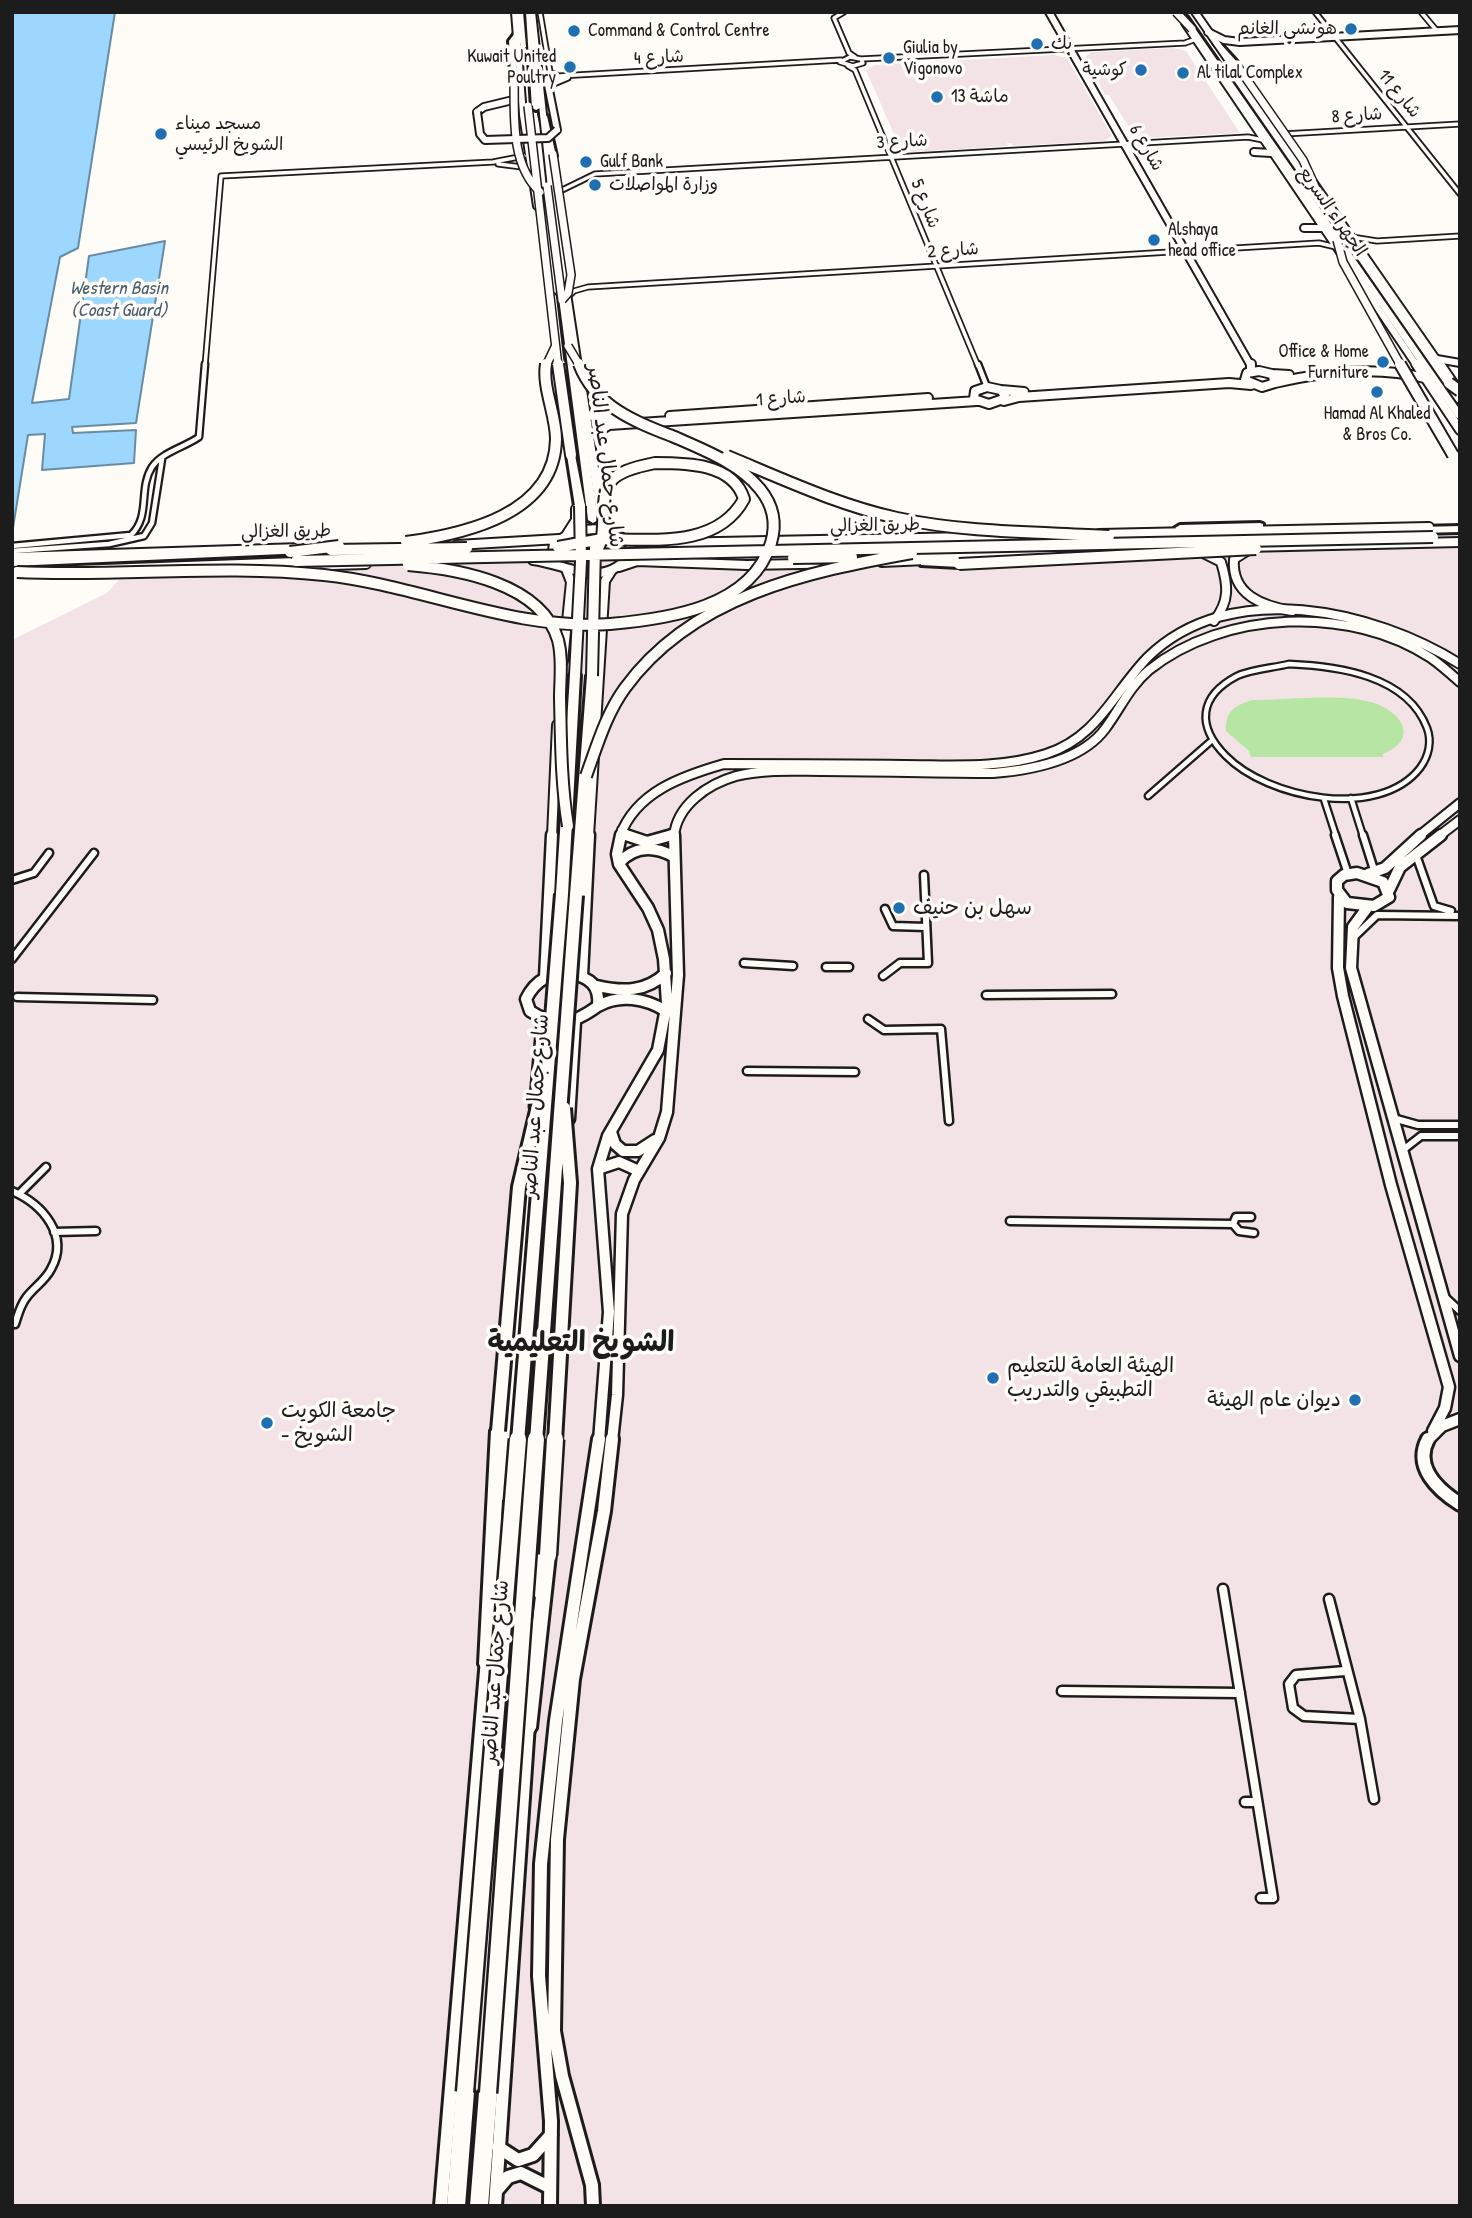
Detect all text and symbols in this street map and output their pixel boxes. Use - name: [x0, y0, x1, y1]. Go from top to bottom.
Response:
- place label: هونشي الغانم: [1237, 18, 1337, 40]
- place label: Command & Control Centre: [588, 20, 770, 42]
- marker: هونشي الغانم: [1343, 21, 1359, 37]
- marker: Command & Control Centre: [566, 23, 582, 39]
- place label: بك: [1051, 33, 1072, 55]
- marker: بك: [1029, 36, 1045, 52]
- place label: Giulia by Vigonovo: [903, 37, 962, 80]
- place label: Kuwait United Poultry: [467, 46, 556, 88]
- street label: شارع 4: [634, 46, 684, 70]
- marker: Giulia by Vigonovo: [881, 50, 897, 66]
- marker: Kuwait United Poultry: [562, 59, 578, 75]
- place label: كوشية: [1082, 59, 1127, 81]
- marker: كوشية: [1133, 62, 1149, 78]
- place label: Al tilal Complex: [1197, 62, 1303, 84]
- marker: Al tilal Complex: [1175, 65, 1191, 81]
- street label: شارع 11: [1373, 65, 1425, 123]
- place label: ماشة 13: [951, 86, 1009, 108]
- marker: ماشة 13: [929, 89, 945, 105]
- street label: شارع 8: [1331, 103, 1383, 129]
- place label: مسجد ميناء الشويخ الرئيسي: [175, 113, 283, 156]
- street label: شارع 6: [1124, 121, 1168, 175]
- marker: مسجد ميناء الشويخ الرئيسي: [153, 126, 169, 142]
- street label: شارع 3: [876, 130, 928, 154]
- place label: Gulf Bank: [600, 151, 663, 173]
- marker: Gulf Bank: [578, 154, 594, 170]
- street label: الجهراء السريع: [1293, 163, 1371, 261]
- place label: وزارة المواصلات: [609, 174, 718, 196]
- street label: شارع 5: [905, 176, 945, 232]
- marker: وزارة المواصلات: [587, 177, 603, 193]
- place label: Alshaya head office: [1168, 219, 1236, 262]
- marker: Alshaya head office: [1146, 232, 1162, 248]
- street label: شارع 2: [927, 238, 979, 264]
- water label: Western Basin (Coast Guard): [70, 278, 168, 322]
- place label: Office & Home Furniture: [1278, 341, 1369, 384]
- marker: Office & Home Furniture: [1375, 354, 1391, 370]
- street label: شارع جمال عبد الناصر: [581, 363, 629, 549]
- marker: Hamad Al Khaled & Bros Co.: [1369, 384, 1385, 400]
- street label: شارع 1: [755, 386, 807, 412]
- place label: Hamad Al Khaled & Bros Co.: [1324, 403, 1430, 446]
- street label: طريق الغزالي: [830, 514, 920, 538]
- street label: طريق الغزالي: [241, 520, 331, 544]
- place label: سهل بن حنيف: [913, 895, 1032, 921]
- marker: سهل بن حنيف: [891, 900, 907, 916]
- street label: شارع جمال عبد الناصر: [517, 1013, 555, 1199]
- district label: الشويخ التعليمية: [488, 1327, 674, 1361]
- place label: الهيئة العامة للتعليم التطبيقي والتدريب: [1007, 1353, 1174, 1403]
- marker: الهيئة العامة للتعليم التطبيقي والتدريب: [985, 1370, 1001, 1386]
- place label: ديوان عام الهيئة: [1207, 1387, 1341, 1413]
- marker: ديوان عام الهيئة: [1347, 1392, 1363, 1408]
- place label: جامعة الكويت - الشويخ: [281, 1398, 396, 1448]
- marker: جامعة الكويت - الشويخ: [259, 1415, 275, 1431]
- street label: شارع جمال عبد الناصر: [477, 1579, 515, 1765]

